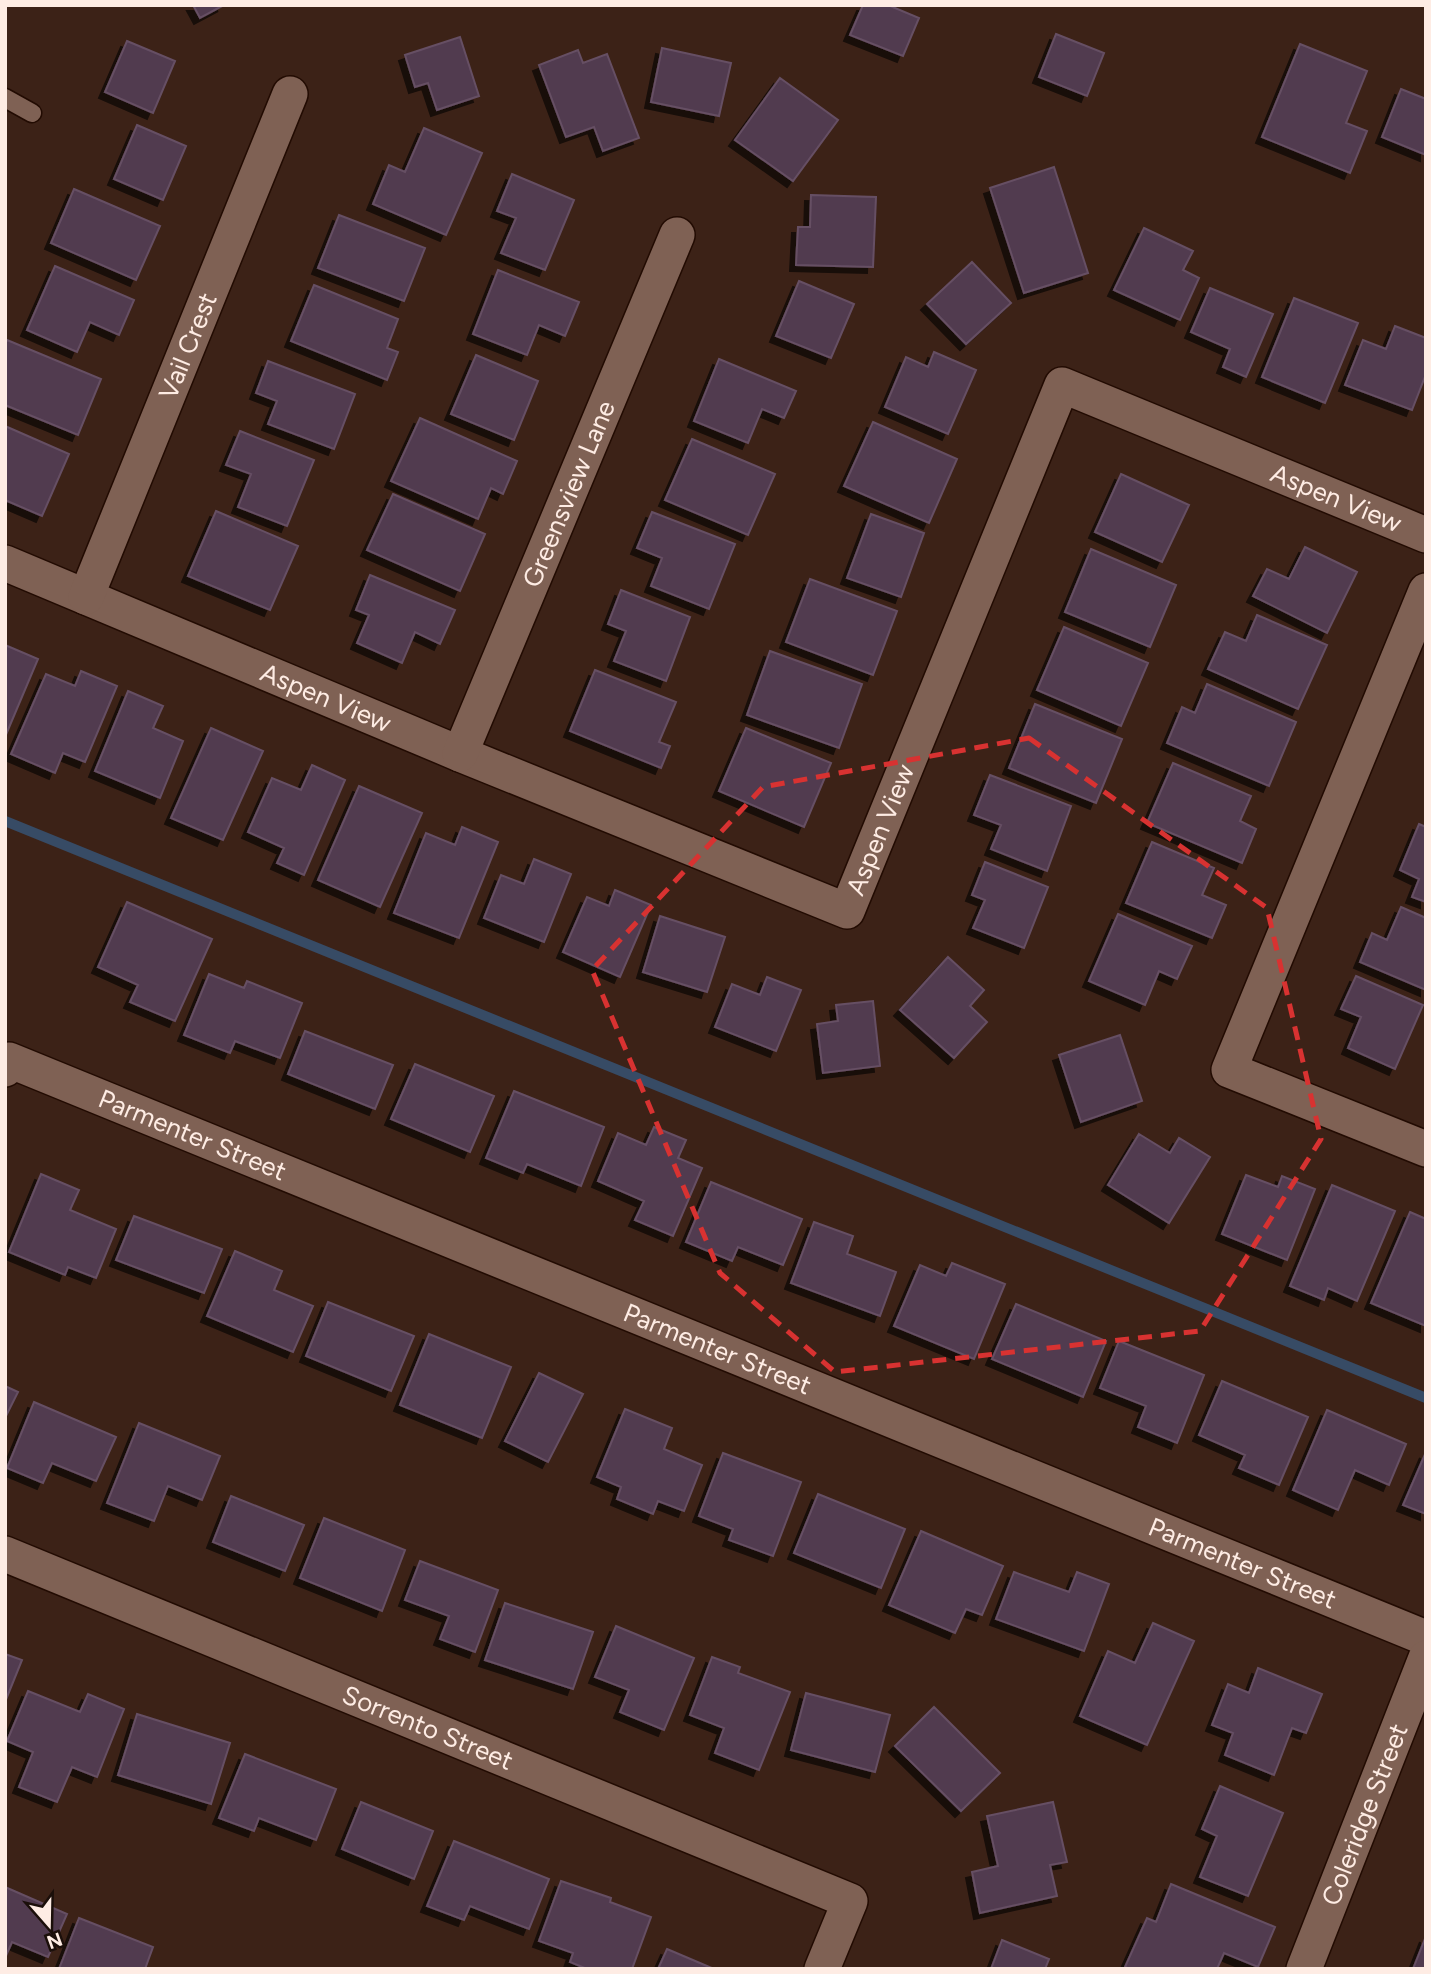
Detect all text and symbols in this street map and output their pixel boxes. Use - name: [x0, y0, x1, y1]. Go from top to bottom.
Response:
- street label: Vail Crest: [152, 288, 224, 404]
- street label: Greensview Lane: [516, 396, 622, 592]
- street label: Aspen View: [1266, 457, 1407, 539]
- street label: Aspen View: [256, 656, 397, 740]
- street label: Aspen View: [839, 759, 922, 900]
- street label: Parmenter Street: [94, 1082, 291, 1187]
- street label: Parmenter Street: [619, 1296, 816, 1402]
- street label: Parmenter Street: [1144, 1511, 1341, 1616]
- street label: Sorrento Street: [338, 1678, 518, 1777]
- street label: Coleridge Street: [1315, 1719, 1415, 1910]
- north arrow: [14, 1890, 84, 1960]
- text: N: [44, 1927, 65, 1954]

